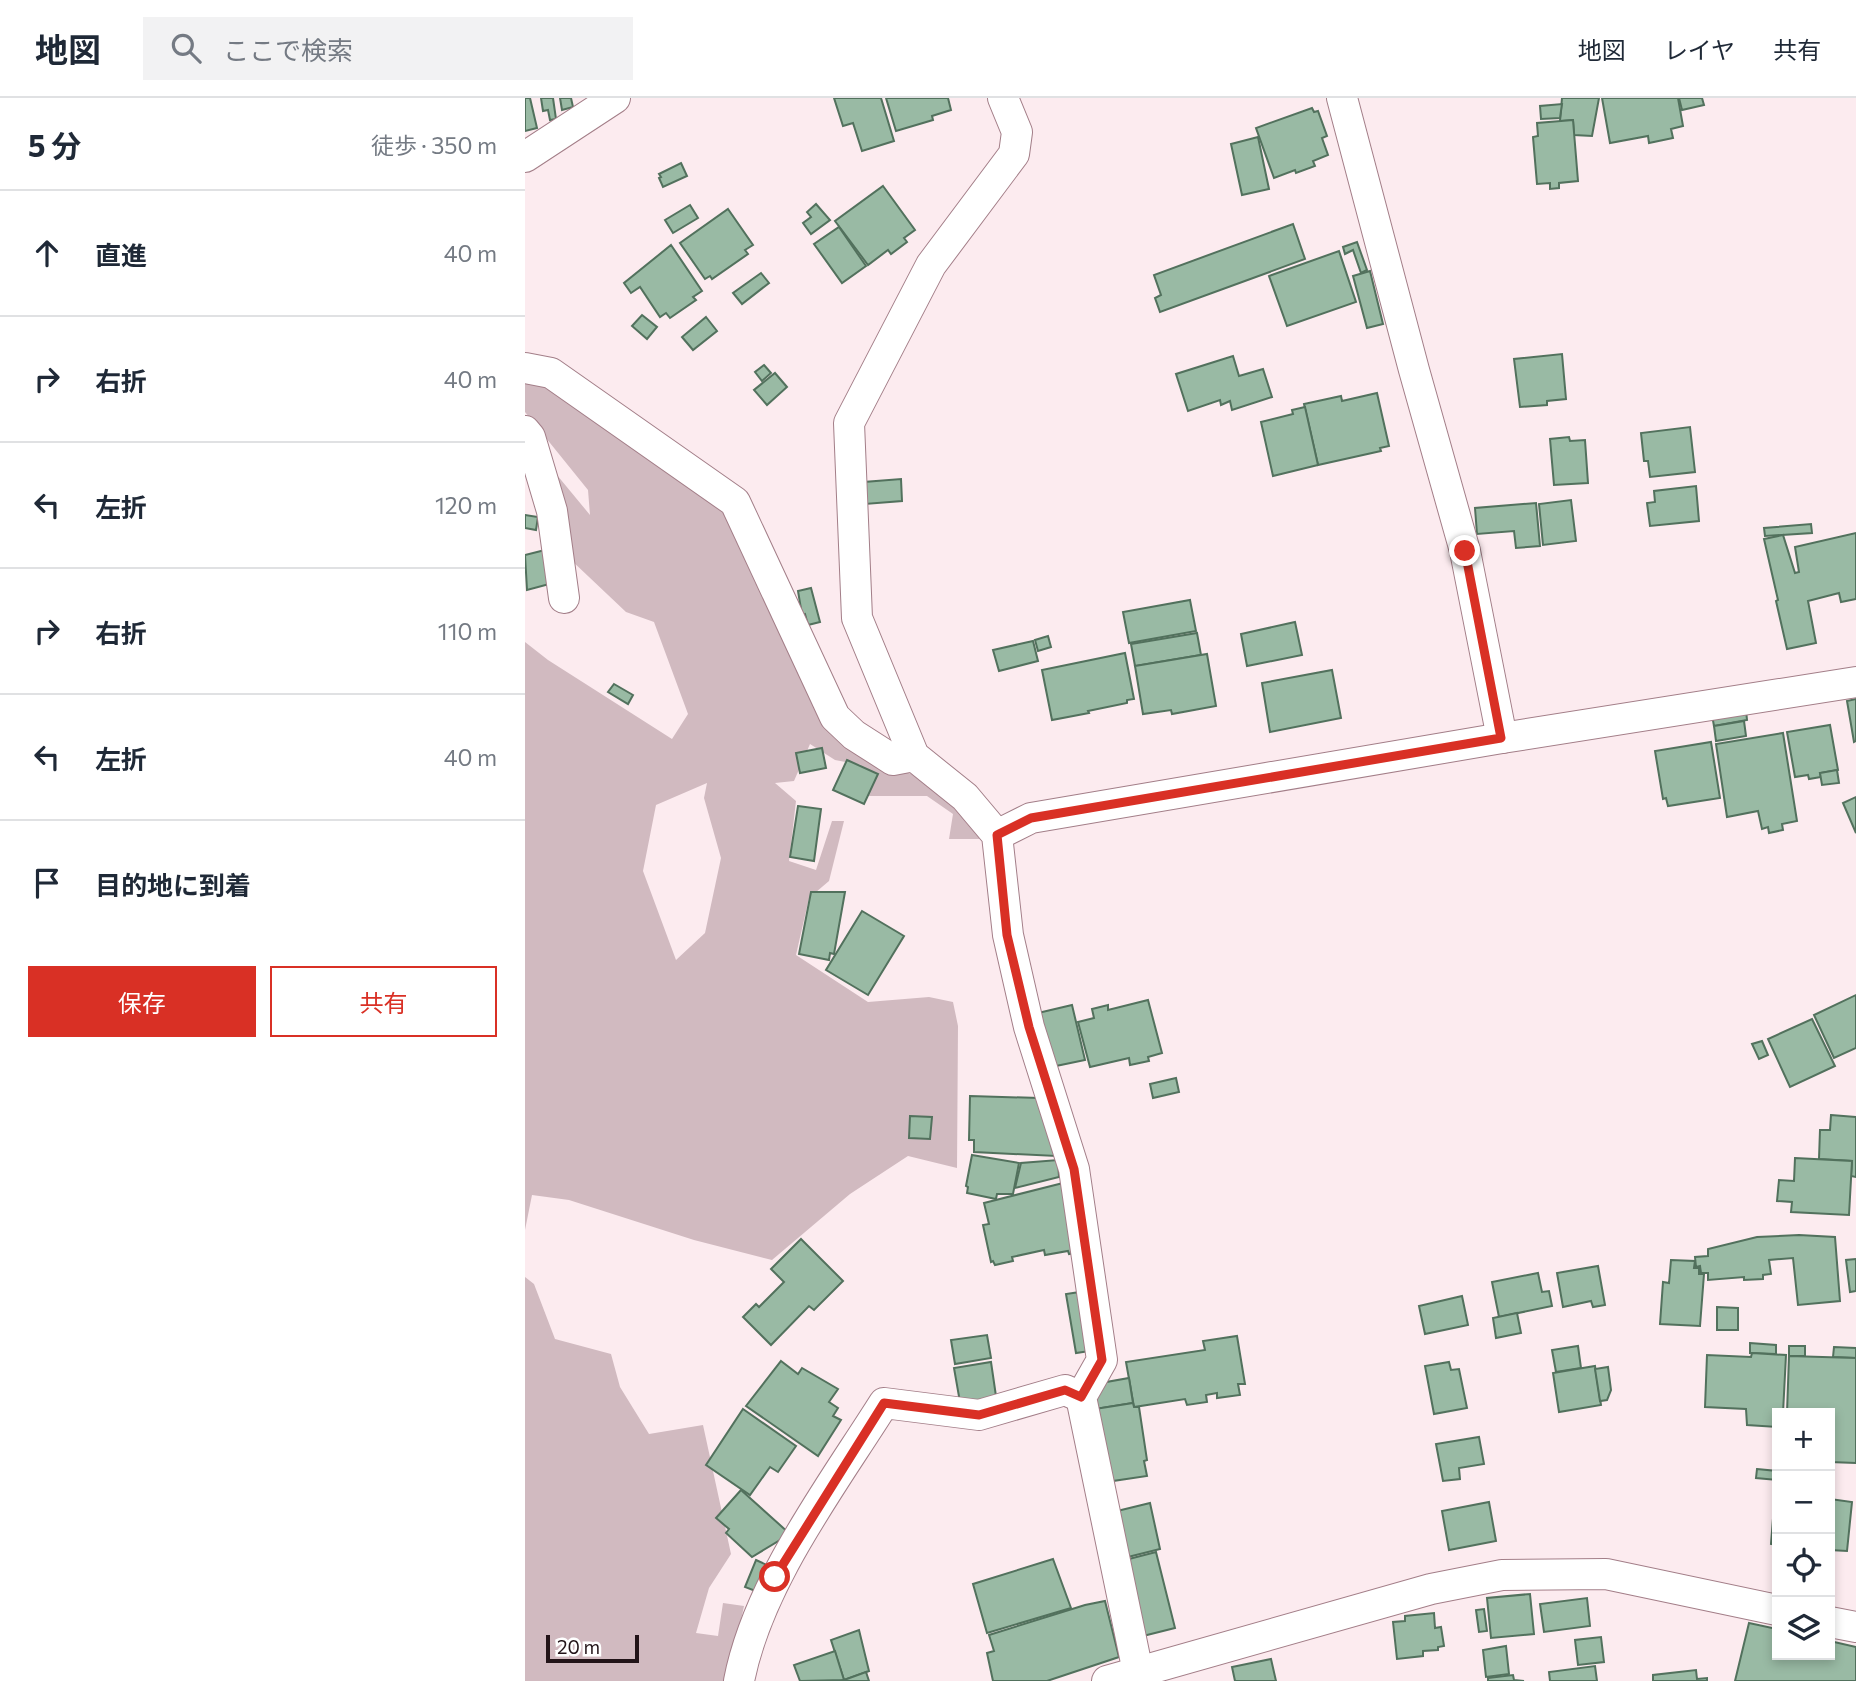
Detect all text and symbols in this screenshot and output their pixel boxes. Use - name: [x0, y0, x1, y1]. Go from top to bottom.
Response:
- search box: [143, 17, 633, 80]
- text: 地図: [35, 28, 101, 69]
- icon: search: [167, 29, 205, 67]
- text: ここで検索: [223, 34, 353, 65]
- text: 地図: [1578, 35, 1626, 64]
- text: レイヤ: [1664, 35, 1735, 64]
- text: 共有: [1773, 35, 1821, 64]
- text: 5 分: [28, 126, 81, 163]
- text: 徒歩 · 350 m: [371, 131, 497, 159]
- icon: ahead: [28, 234, 66, 272]
- text: 直進: [95, 239, 147, 270]
- text: 40 m: [444, 239, 497, 267]
- icon: right: [28, 360, 66, 398]
- text: 右折: [95, 365, 147, 396]
- text: 40 m: [444, 365, 497, 393]
- icon: left: [28, 486, 66, 524]
- text: 左折: [95, 491, 147, 522]
- text: 120 m: [435, 491, 497, 519]
- route end: [1449, 535, 1480, 566]
- icon: right: [28, 612, 66, 650]
- text: 右折: [95, 617, 147, 648]
- text: 110 m: [438, 617, 497, 645]
- icon: left: [28, 738, 66, 776]
- text: 左折: [95, 743, 147, 774]
- text: 40 m: [444, 743, 497, 771]
- icon: arrive: [28, 864, 66, 902]
- text: 目的地に到着: [95, 869, 251, 900]
- button: 保存: [28, 966, 256, 1037]
- button: 共有: [270, 966, 497, 1037]
- map controls: [1772, 1408, 1835, 1660]
- button: +: [1772, 1408, 1835, 1471]
- button: −: [1772, 1471, 1835, 1534]
- button: locate: [1772, 1534, 1835, 1597]
- route start: [759, 1561, 790, 1592]
- button: layers: [1772, 1597, 1835, 1660]
- scale bar: [546, 1632, 639, 1664]
- text: 20 m: [557, 1635, 600, 1658]

